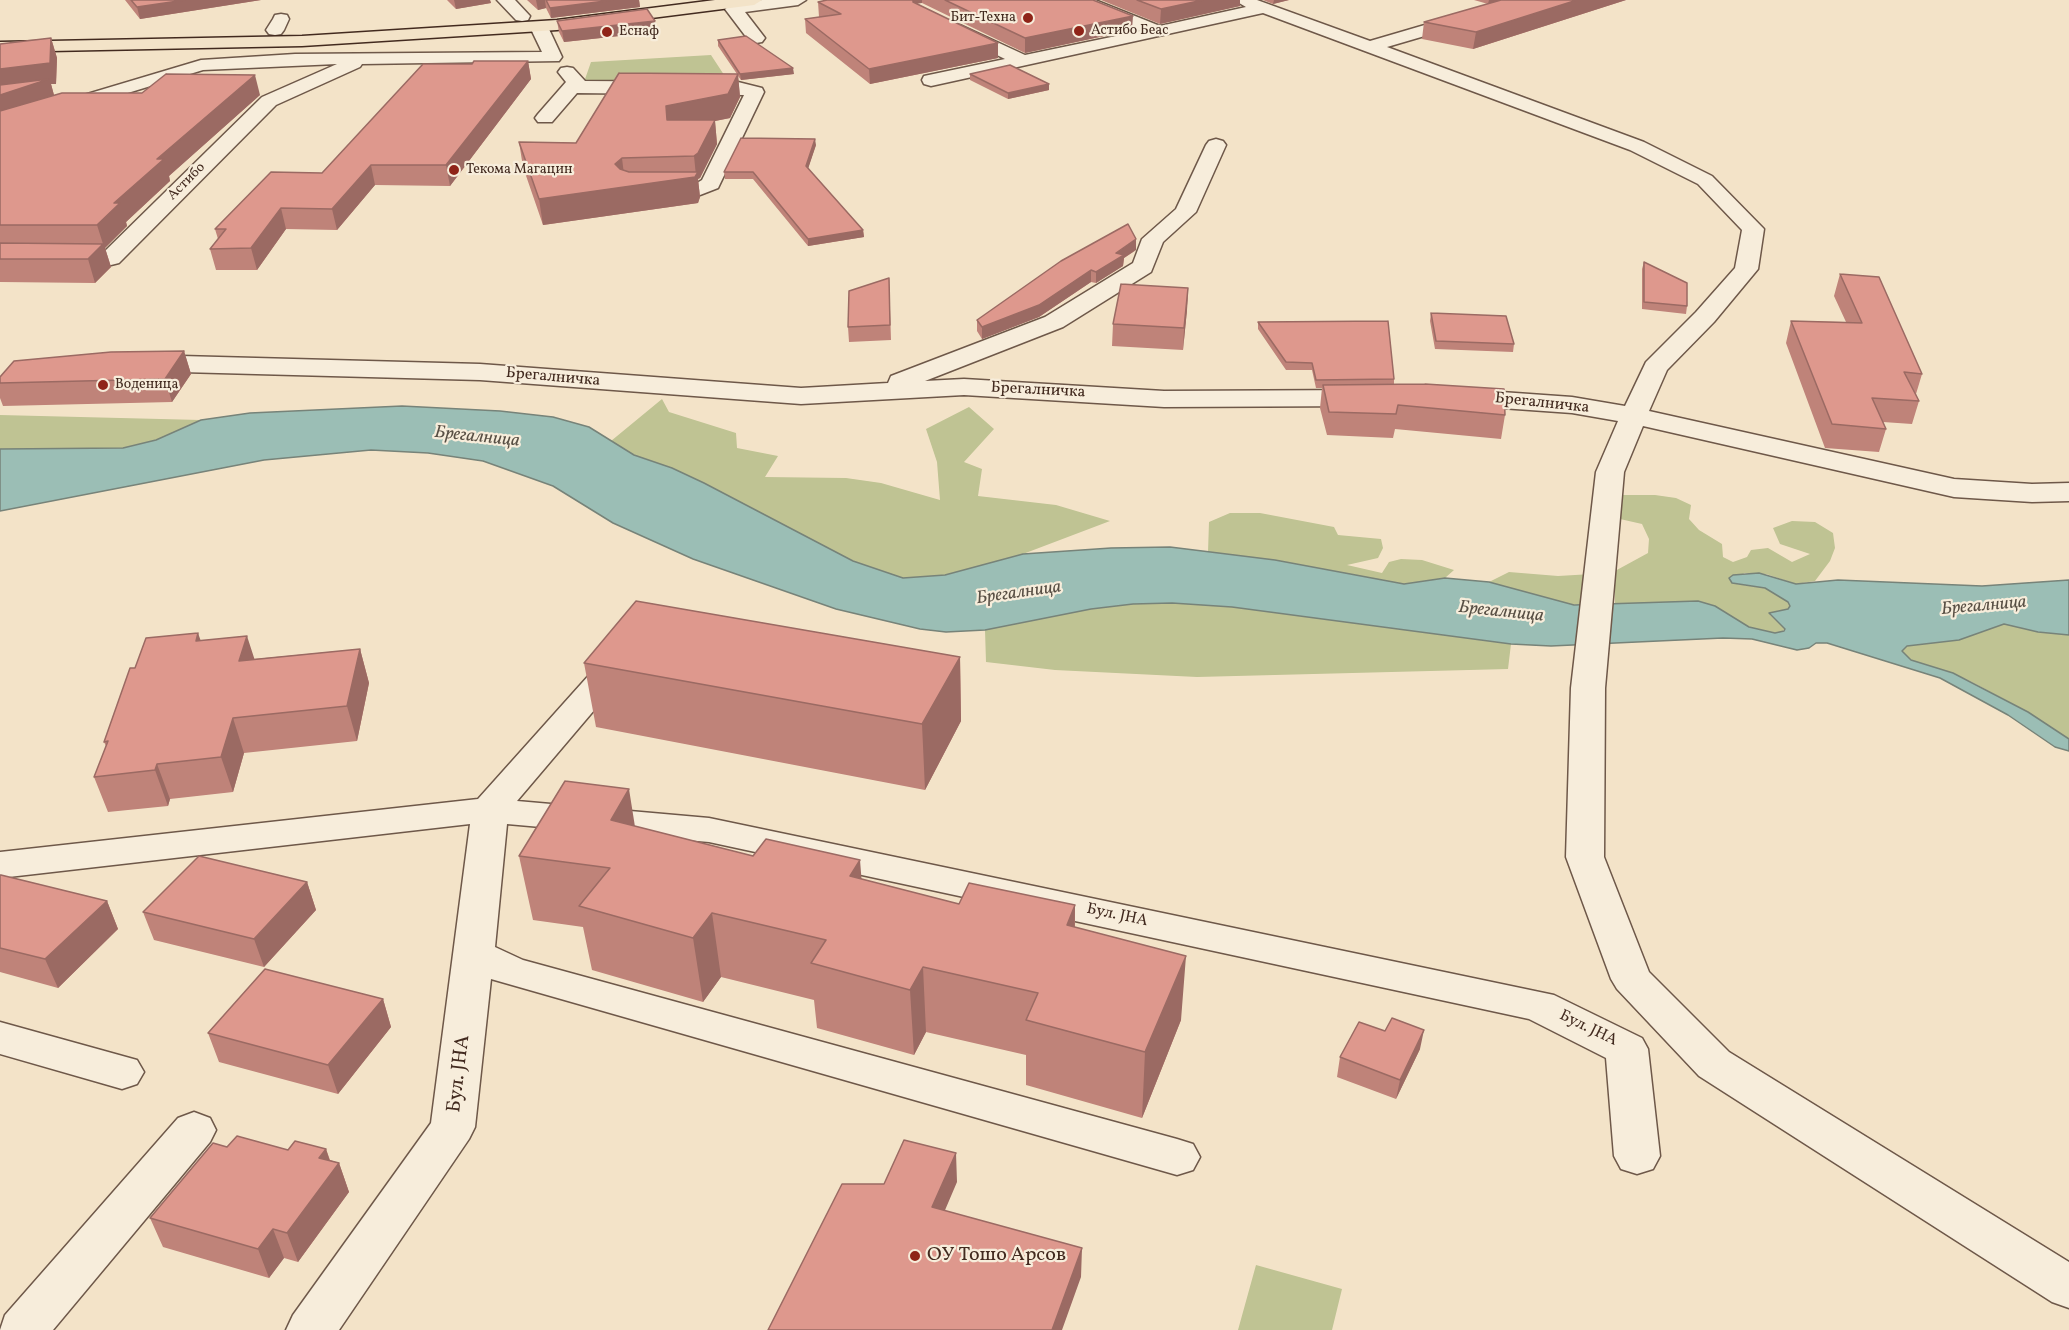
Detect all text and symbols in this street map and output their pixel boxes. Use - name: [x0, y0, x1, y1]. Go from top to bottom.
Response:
- place label: Бит-Техна: [951, 10, 1016, 26]
- marker: Бит-Техна: [1021, 11, 1035, 25]
- place label: Астибо Беас: [1091, 23, 1169, 39]
- place label: Еснаф: [619, 24, 659, 40]
- marker: Астибо Беас: [1072, 24, 1086, 38]
- marker: Еснаф: [600, 25, 614, 39]
- street label: Астибо: [165, 160, 209, 204]
- place label: Текома Магацин: [466, 162, 573, 178]
- marker: Текома Магацин: [447, 163, 461, 177]
- street label: Брегалничка: [505, 364, 601, 392]
- place label: Воденица: [115, 377, 178, 393]
- marker: Воденица: [96, 378, 110, 392]
- street label: Брегалничка: [990, 379, 1086, 403]
- street label: Брегалничка: [1494, 389, 1590, 419]
- water label: Брегалница: [433, 423, 521, 453]
- water label: Брегалница: [975, 577, 1063, 611]
- water label: Брегалница: [1941, 593, 2027, 621]
- water label: Брегалница: [1457, 598, 1545, 628]
- street label: Бул. ЈНА: [1085, 900, 1149, 932]
- street label: Бул. ЈНА: [1556, 1007, 1620, 1051]
- street label: Бул. ЈНА: [443, 1034, 477, 1114]
- place label: ОУ Тошо Арсов: [927, 1244, 1066, 1268]
- marker: ОУ Тошо Арсов: [908, 1249, 922, 1263]

